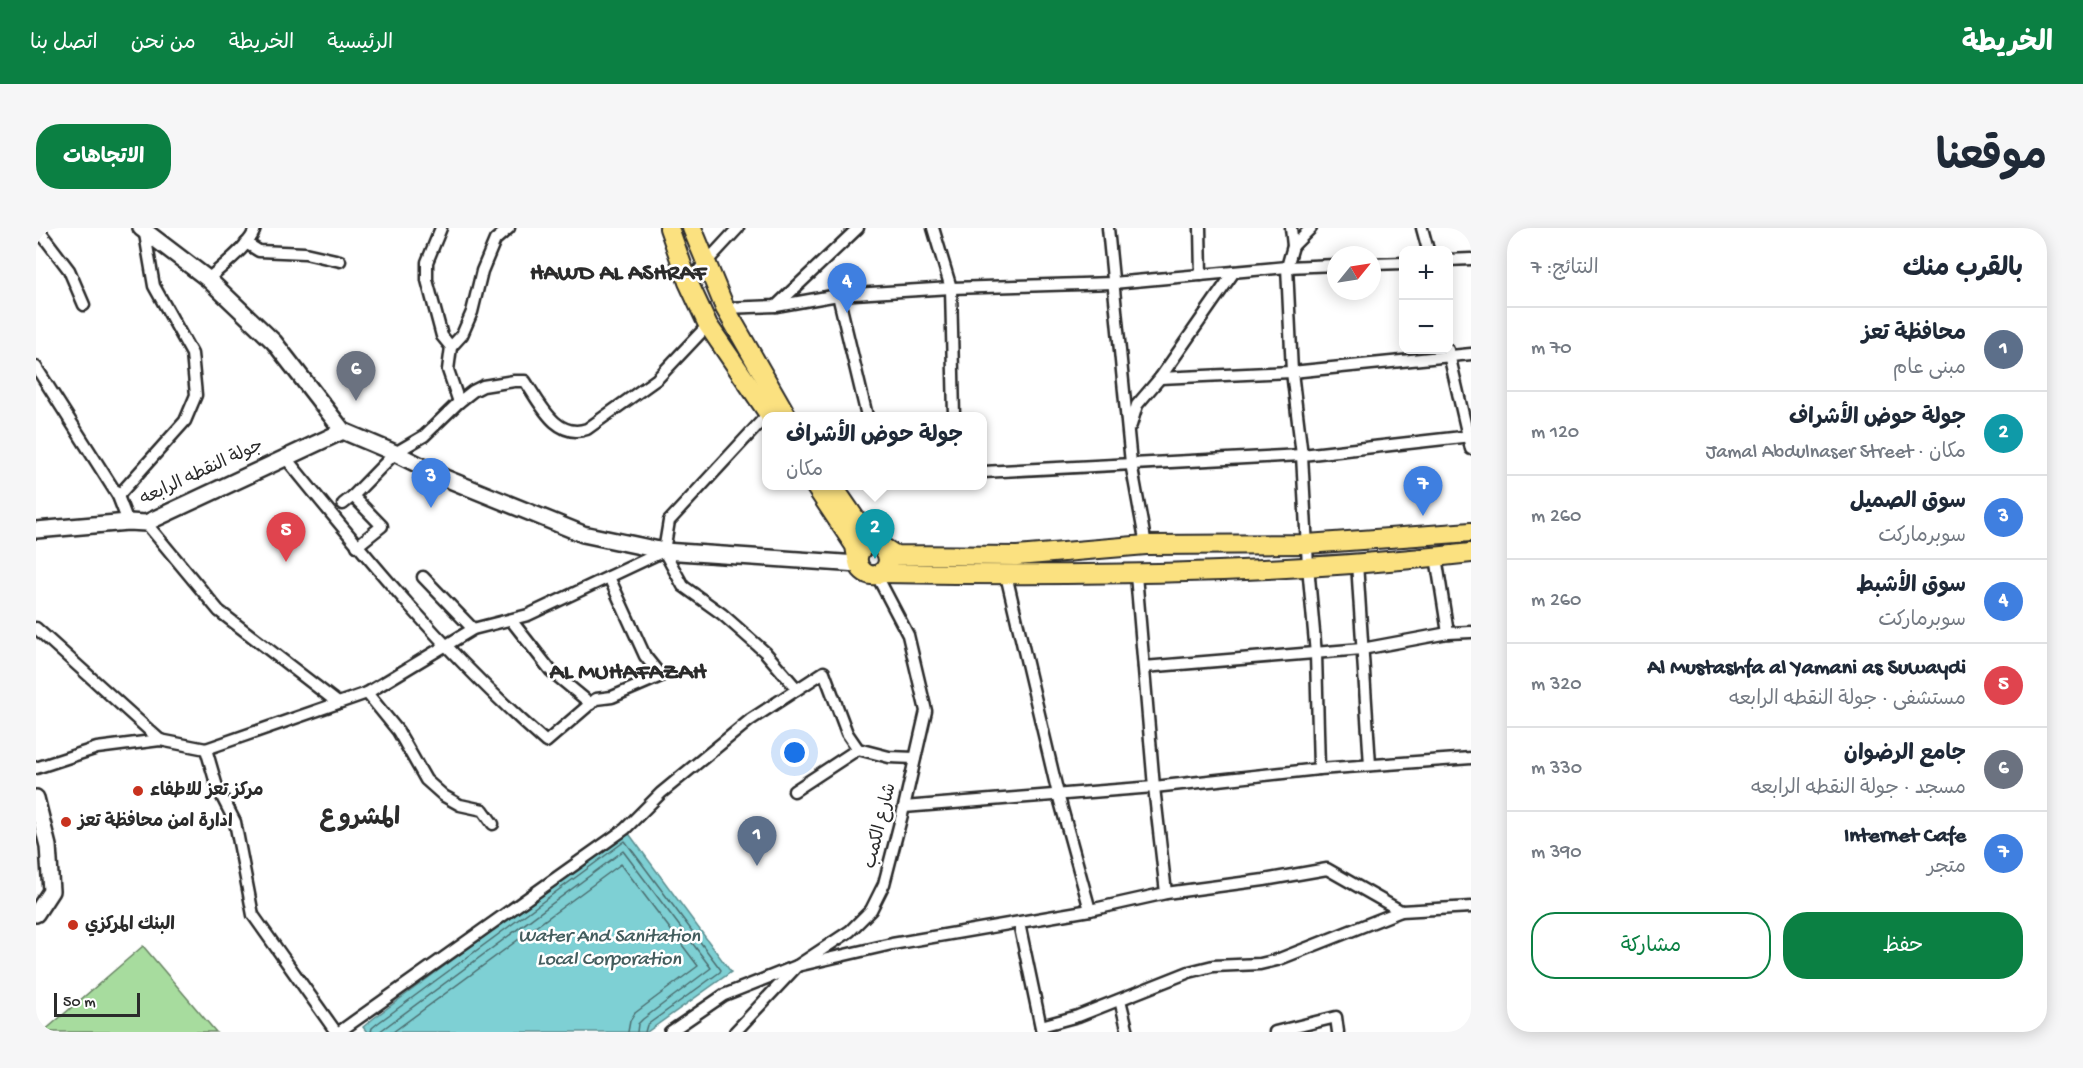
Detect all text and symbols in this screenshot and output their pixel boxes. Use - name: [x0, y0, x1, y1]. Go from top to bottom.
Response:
- text: الخريطة: [1962, 28, 2053, 61]
- text: اتصل بنا: [30, 32, 98, 57]
- text: من نحن: [131, 32, 196, 57]
- text: الخريطة: [229, 32, 294, 57]
- text: الرئيسية: [327, 32, 393, 57]
- button: الاتجاهات: [36, 124, 171, 189]
- text: موقعنا: [1936, 136, 2047, 185]
- north arrow: [1327, 246, 1381, 300]
- map controls: [1399, 246, 1453, 354]
- button: +: [1399, 246, 1453, 300]
- text: بالقرب منك: [1903, 255, 2023, 286]
- text: النتائج: 7: [1531, 258, 1599, 281]
- district label: HAWD AL ASHRAF: [530, 260, 708, 289]
- pin: 4: [828, 264, 866, 313]
- button: −: [1399, 300, 1453, 354]
- text: محافظة تعز: [1862, 322, 1966, 348]
- text: 70 m: [1531, 338, 1572, 361]
- text: 1: [1999, 338, 2008, 361]
- pin: 6: [336, 352, 376, 401]
- text: مبنى عام: [1893, 358, 1966, 381]
- text: جولة حوض الأشراف: [1789, 406, 1966, 432]
- popup: [762, 412, 987, 490]
- text: 120 m: [1531, 422, 1579, 445]
- text: 2: [1999, 422, 2008, 445]
- text: جولة حوض الأشراف: [786, 424, 963, 450]
- street label: جولة النقطه الرابعه: [137, 435, 267, 511]
- text: مكان · Jamal Abdulnaser Street: [1706, 442, 1966, 465]
- pin: 3: [412, 458, 450, 508]
- text: مكان: [786, 460, 823, 483]
- pin: 7: [1404, 466, 1442, 516]
- text: سوق الصميل: [1850, 490, 1966, 516]
- text: 260 m: [1531, 506, 1581, 529]
- text: 3: [1998, 506, 2009, 529]
- pin: 2: [856, 510, 894, 559]
- pin: 5: [266, 512, 306, 562]
- text: سوبرماركت: [1878, 526, 1966, 549]
- text: سوق الأشبط: [1856, 574, 1966, 600]
- text: 260 m: [1531, 590, 1581, 613]
- text: 4: [1999, 590, 2008, 613]
- text: سوبرماركت: [1878, 610, 1966, 633]
- text: Al Mustashfa al Yamani as Suwaydi: [1647, 656, 1966, 682]
- district label: AL MUHAFAZAH: [549, 659, 708, 688]
- text: 320 m: [1531, 674, 1582, 697]
- text: 5: [1998, 674, 2009, 697]
- text: مستشفى · جولة النقطه الرابعه: [1729, 689, 1966, 712]
- your location: [780, 738, 809, 767]
- text: جامع الرضوان: [1844, 742, 1966, 768]
- text: 330 m: [1531, 758, 1582, 781]
- text: 6: [1998, 758, 2009, 781]
- text: مسجد · جولة النقطه الرابعه: [1751, 778, 1966, 801]
- place label: مركز تعز للاطفاء: [150, 781, 264, 802]
- street label: شارع الكمب: [860, 781, 902, 871]
- marker: مركز تعز للاطفاء: [131, 784, 145, 798]
- district label: المشروع: [320, 805, 400, 834]
- place label: ادارة امن محافظة تعز: [76, 810, 233, 833]
- marker: ادارة امن محافظة تعز: [59, 815, 73, 829]
- pin: 1: [738, 816, 776, 866]
- text: Internet Cafe: [1844, 824, 1966, 850]
- text: 390 m: [1531, 842, 1582, 865]
- text: 7: [1998, 842, 2009, 865]
- text: متجر: [1927, 857, 1966, 880]
- button: مشاركة: [1531, 912, 1771, 979]
- button: حفظ: [1783, 912, 2023, 979]
- place label: البنك المركزي: [85, 915, 175, 937]
- marker: البنك المركزي: [66, 918, 80, 932]
- water label: Water And Sanitation Local Corporation: [518, 926, 701, 972]
- scale bar: [54, 990, 140, 1018]
- text: 50 m: [63, 994, 96, 1013]

